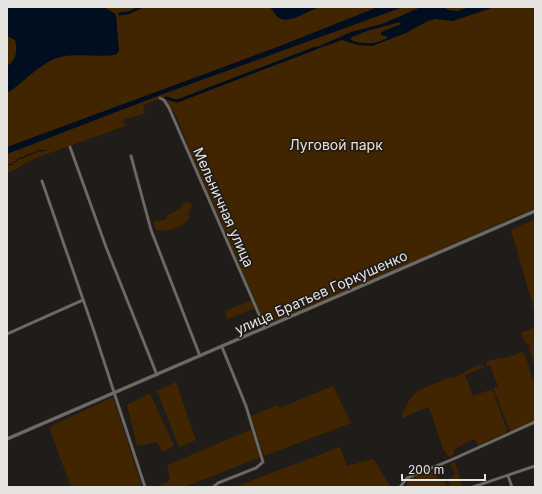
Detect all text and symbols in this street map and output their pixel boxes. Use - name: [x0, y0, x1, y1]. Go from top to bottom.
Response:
- park label: Луговой парк: [289, 136, 383, 153]
- street label: Мельничная улица: [190, 145, 258, 269]
- street label: улица Братьев Горкушенко: [232, 246, 410, 338]
- scale bar: [402, 456, 485, 482]
- text: 200 m: [408, 462, 444, 477]

